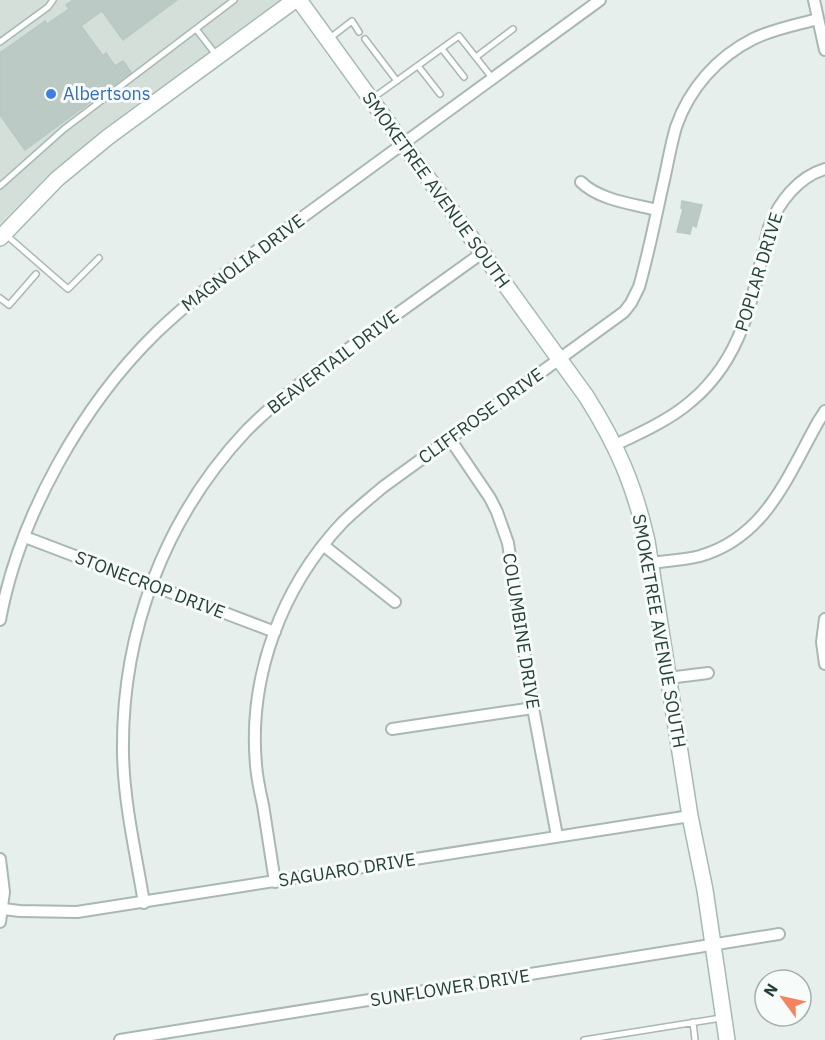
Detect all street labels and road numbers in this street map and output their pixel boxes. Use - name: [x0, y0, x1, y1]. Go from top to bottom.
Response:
- street label: SMOKETREE AVENUE SOUTH: [357, 87, 515, 292]
- street label: MAGNOLIA DRIVE: [177, 209, 309, 316]
- street label: POPLAR DRIVE: [729, 209, 788, 334]
- street label: BEAVERTAIL DRIVE: [262, 305, 403, 419]
- street label: CLIFFROSE DRIVE: [414, 362, 548, 469]
- street label: SMOKETREE AVENUE SOUTH: [628, 512, 691, 750]
- street label: STONECROP DRIVE: [72, 545, 228, 624]
- street label: COLUMBINE DRIVE: [498, 551, 545, 711]
- street label: SAGUARO DRIVE: [277, 847, 417, 892]
- street label: SUNFLOWER DRIVE: [368, 964, 531, 1011]

